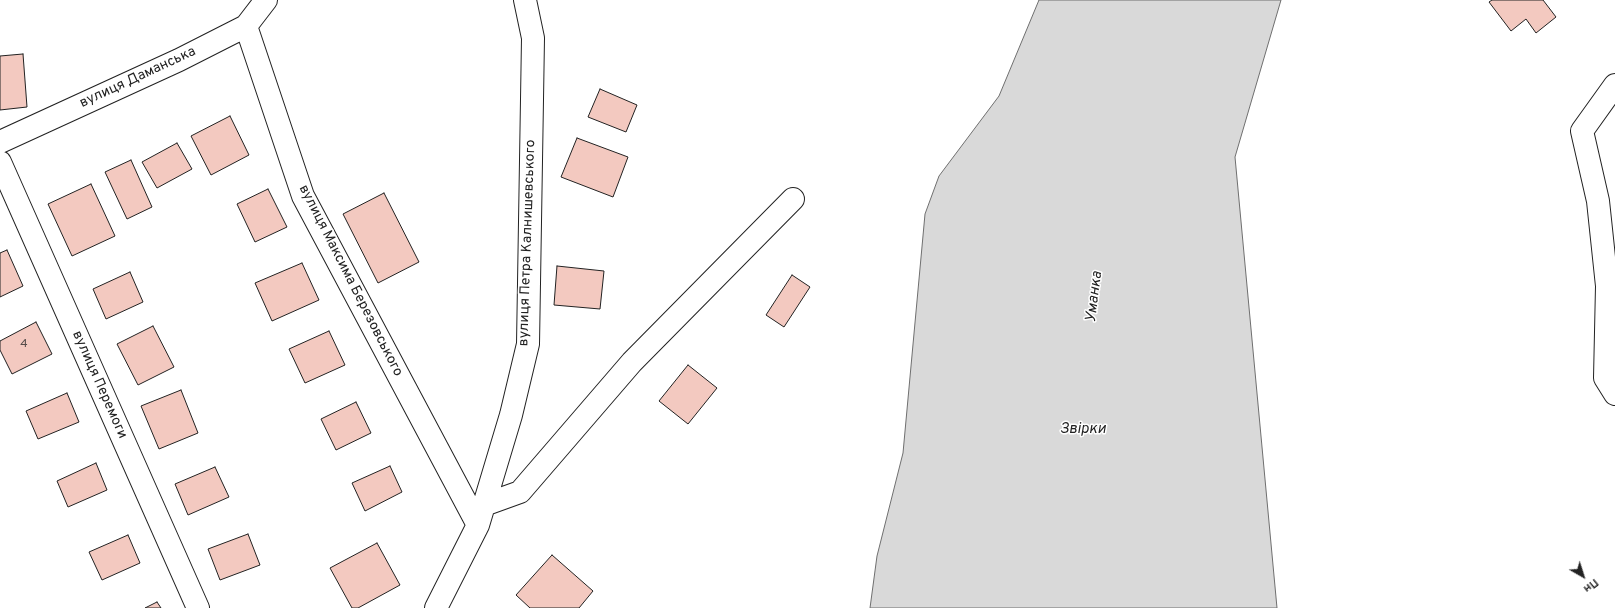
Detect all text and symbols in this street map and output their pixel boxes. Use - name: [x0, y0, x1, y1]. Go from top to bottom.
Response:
- street label: вулиця Даманська: [77, 44, 199, 112]
- street label: вулиця Петра Калнишевського: [516, 139, 540, 347]
- street label: вулиця Максима Березовського: [294, 182, 406, 380]
- water label: Уманка: [1083, 270, 1107, 324]
- street label: вулиця Перемоги: [68, 329, 130, 441]
- house number: 4: [20, 338, 28, 352]
- water label: Звірки: [1060, 421, 1106, 439]
- north arrow: [1563, 556, 1603, 596]
- text: Пн: [1580, 575, 1601, 595]

